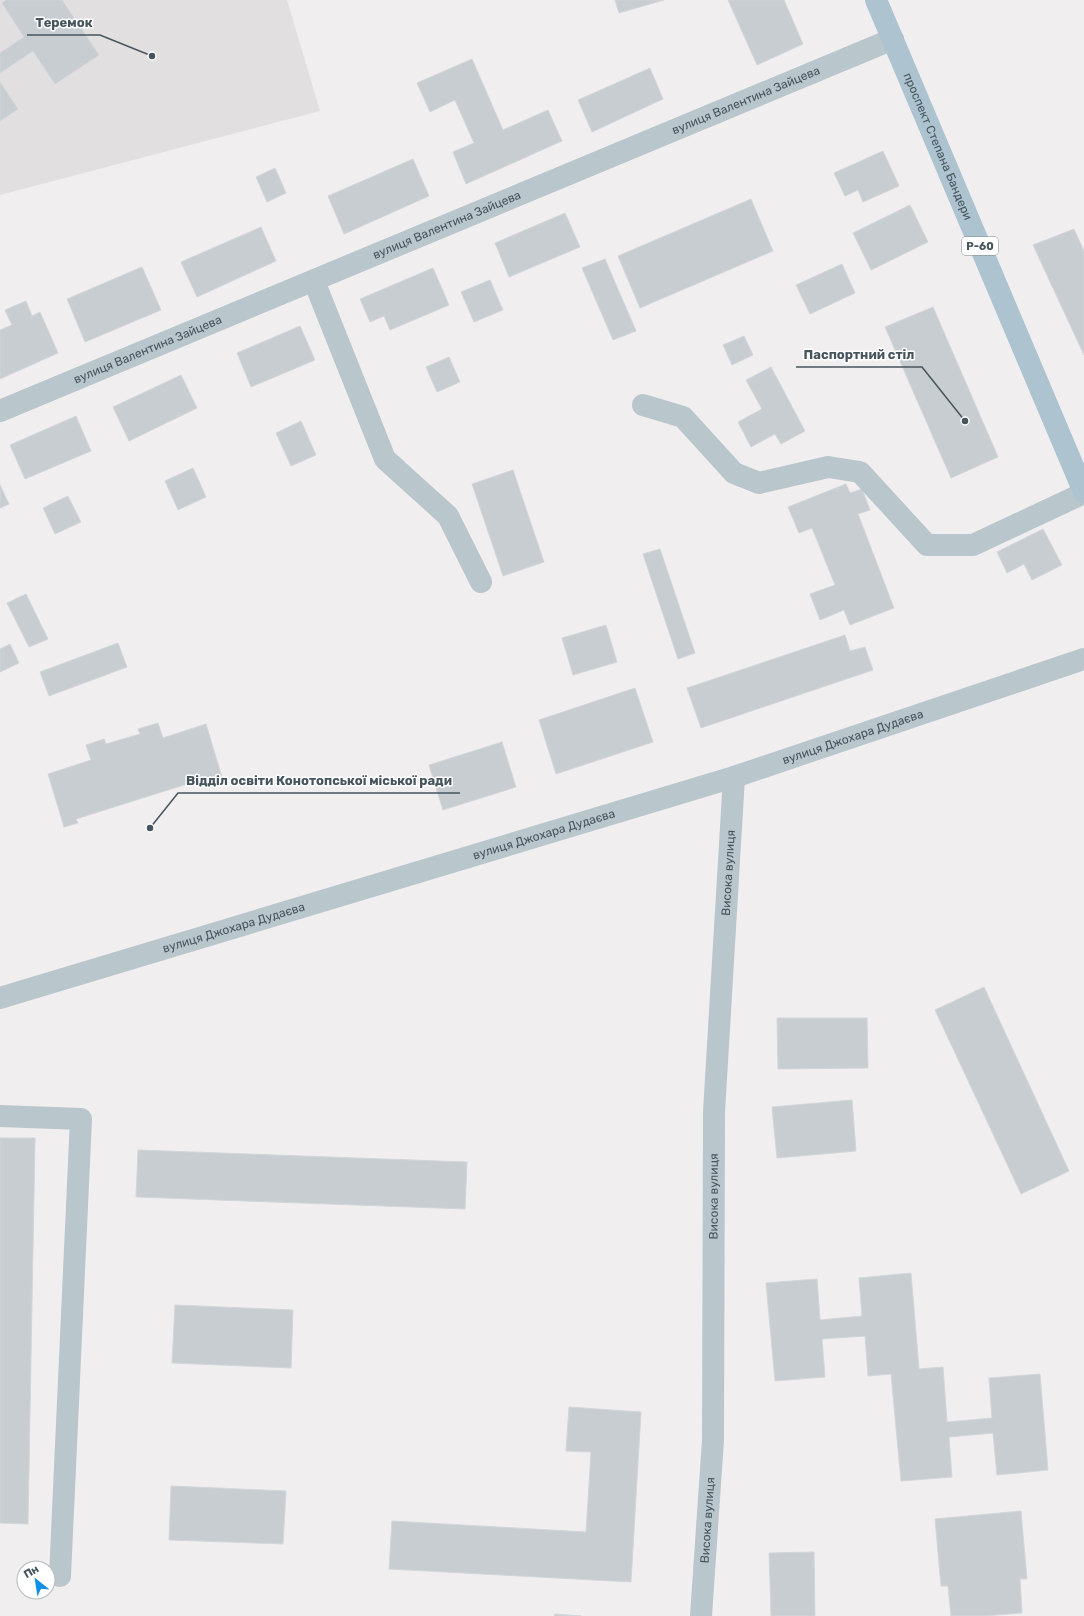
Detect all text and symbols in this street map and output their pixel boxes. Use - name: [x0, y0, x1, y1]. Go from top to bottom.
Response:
- callout: Теремок: [27, 10, 100, 35]
- text: Теремок: [35, 15, 93, 30]
- street label: вулиця Валентина Зайцева: [670, 63, 822, 137]
- street label: проспект Степана Бандери: [901, 71, 975, 222]
- street label: вулиця Валентина Зайцева: [371, 188, 523, 262]
- road number: Р-60: [962, 237, 998, 255]
- street label: вулиця Валентина Зайцева: [72, 312, 224, 387]
- callout: Паспортний стіл: [796, 342, 922, 367]
- text: Паспортний стіл: [804, 347, 914, 362]
- street label: вулиця Джохара Дудаєва: [781, 707, 925, 767]
- callout: Відділ освіти Конотопської міської ради: [178, 768, 460, 793]
- text: Відділ освіти Конотопської міської ради: [186, 773, 452, 788]
- street label: вулиця Джохара Дудаєва: [471, 806, 617, 862]
- street label: Висока вулиця: [719, 829, 738, 916]
- street label: вулиця Джохара Дудаєва: [161, 900, 306, 956]
- street label: Висока вулиця: [707, 1153, 721, 1239]
- street label: Висока вулиця: [698, 1477, 717, 1564]
- north arrow: [16, 1560, 56, 1600]
- text: Пн: [21, 1562, 41, 1581]

